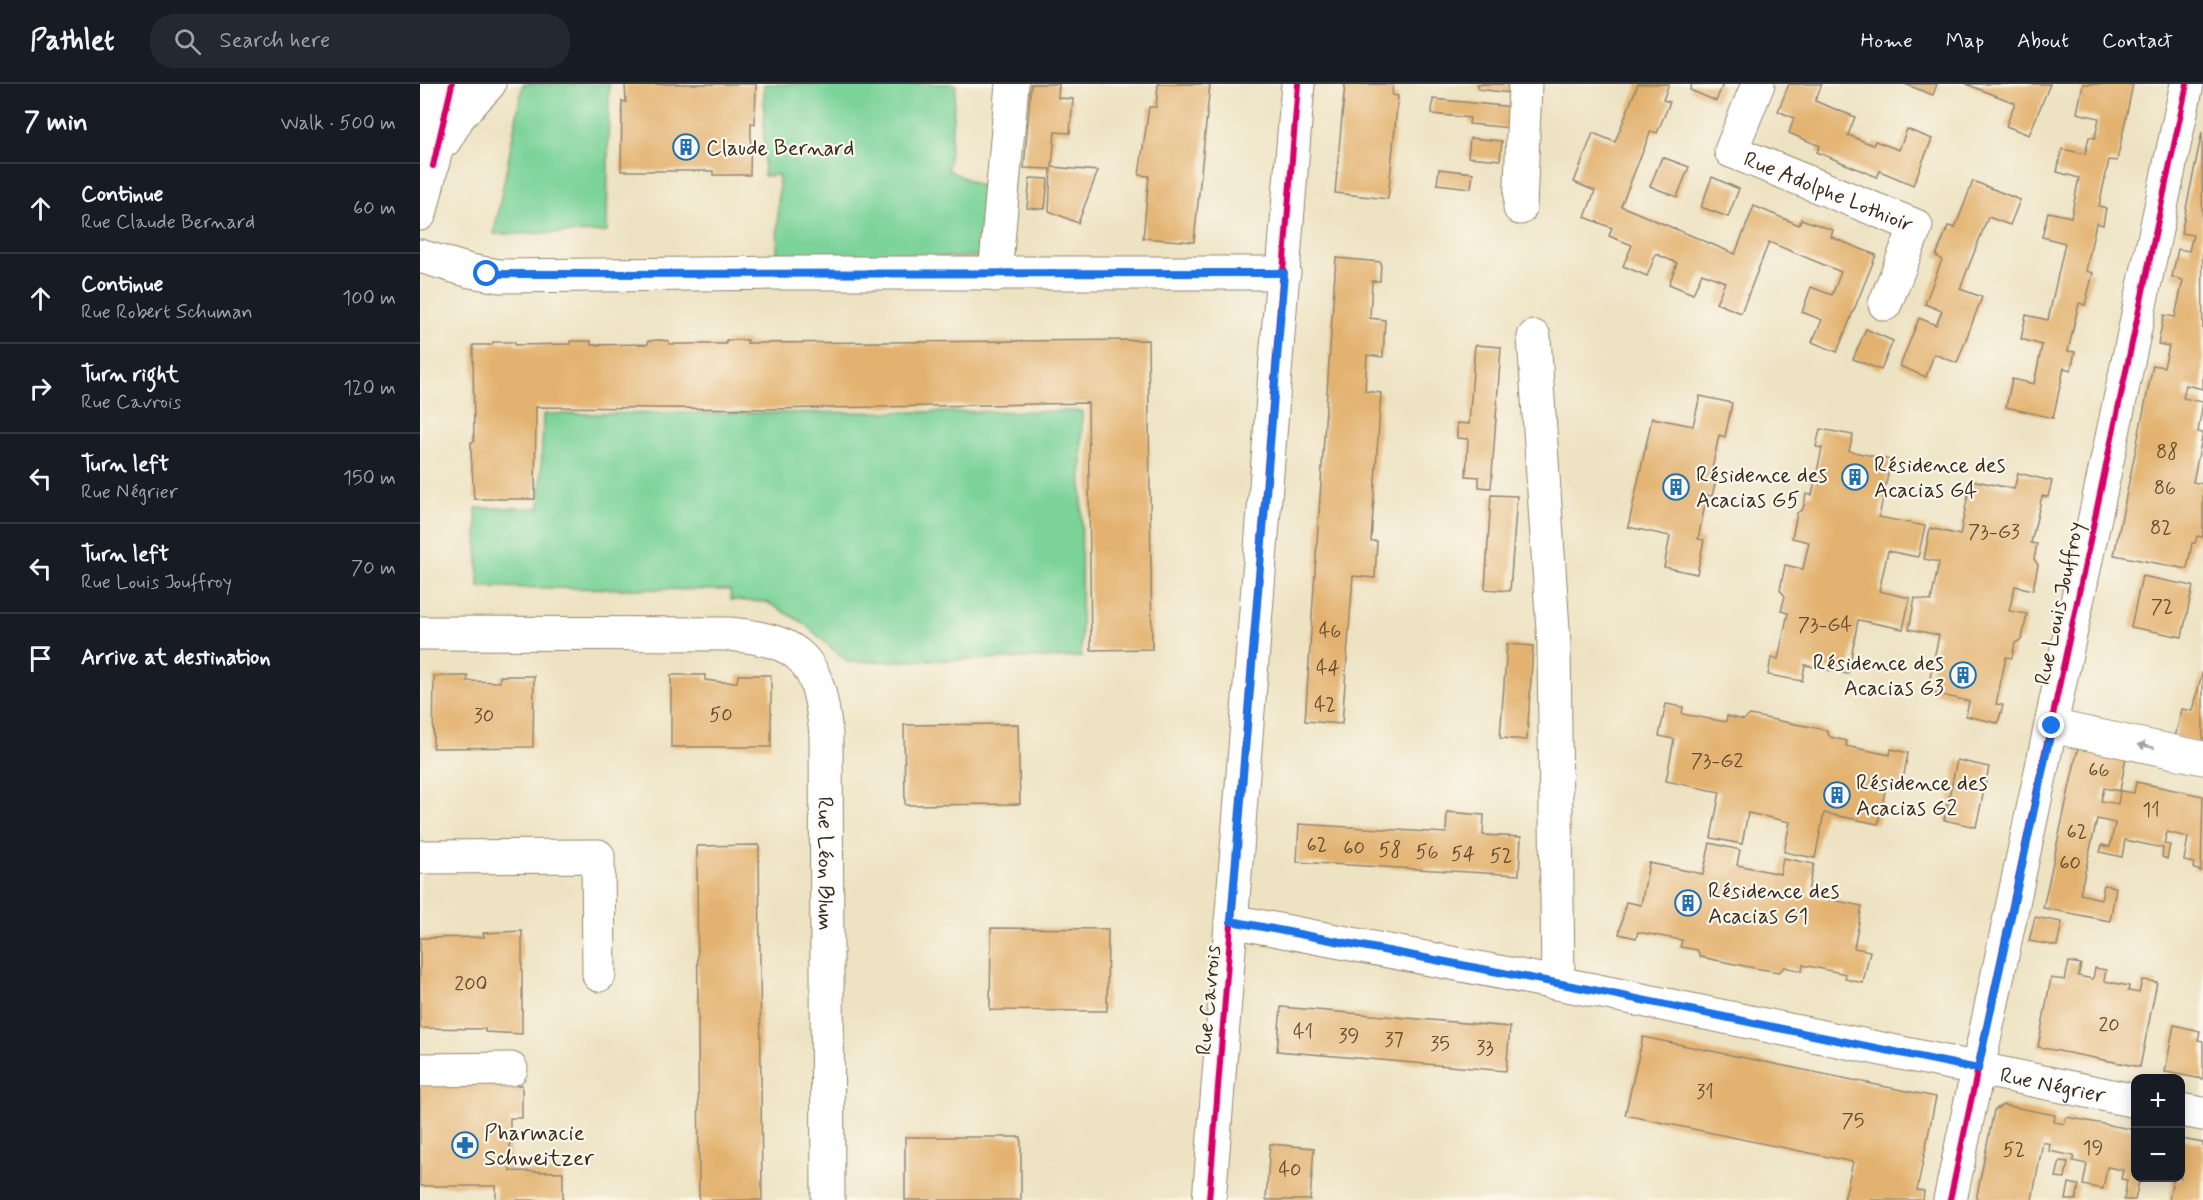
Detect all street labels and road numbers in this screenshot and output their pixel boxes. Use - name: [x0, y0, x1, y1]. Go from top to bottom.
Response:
- street label: Rue Adolphe Lothioir: [1739, 146, 1917, 240]
- street label: Rue Louis Jouffroy: [2029, 519, 2091, 688]
- street label: Rue Léon Blum: [810, 797, 839, 931]
- street label: Rue Cavrois: [1190, 944, 1228, 1056]
- street label: Rue Négrier: [1997, 1062, 2108, 1111]

